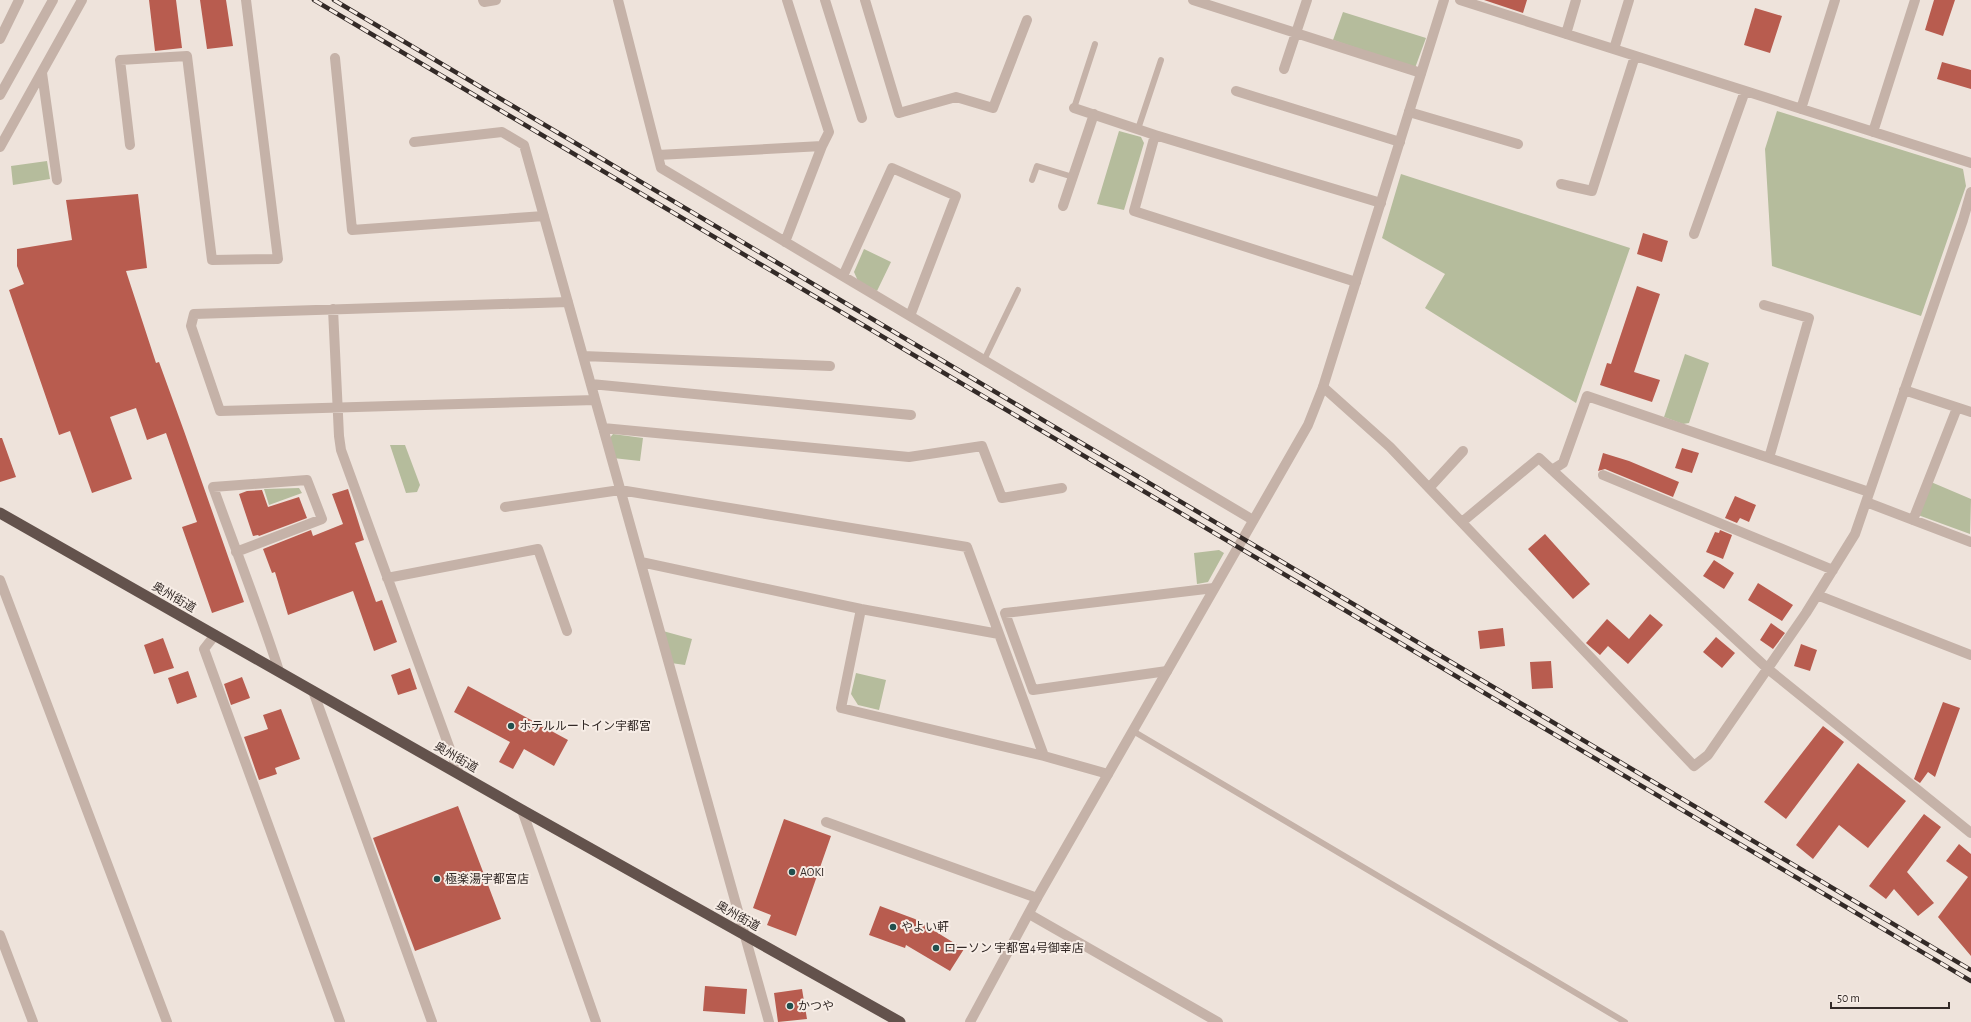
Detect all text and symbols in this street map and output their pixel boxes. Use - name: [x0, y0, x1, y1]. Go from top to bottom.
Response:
- street label: 奥州街道: [150, 579, 198, 614]
- place label: ホテルルートイン宇都宮: [519, 719, 651, 732]
- marker: ホテルルートイン宇都宮: [506, 721, 516, 731]
- street label: 奥州街道: [432, 739, 480, 774]
- place label: AOKI: [800, 866, 824, 878]
- marker: AOKI: [787, 867, 797, 877]
- place label: 極楽湯宇都宮店: [445, 872, 529, 885]
- marker: 極楽湯宇都宮店: [432, 874, 442, 884]
- street label: 奥州街道: [714, 898, 762, 933]
- place label: やよい軒: [901, 921, 949, 933]
- marker: やよい軒: [888, 922, 898, 932]
- place label: ローソン 宇都宮4号御幸店: [944, 941, 1084, 954]
- marker: ローソン 宇都宮4号御幸店: [931, 943, 941, 953]
- scale bar: [1831, 984, 1949, 1010]
- text: 50 m: [1837, 992, 1860, 1004]
- place label: かつや: [798, 1000, 834, 1012]
- marker: かつや: [785, 1001, 795, 1011]

